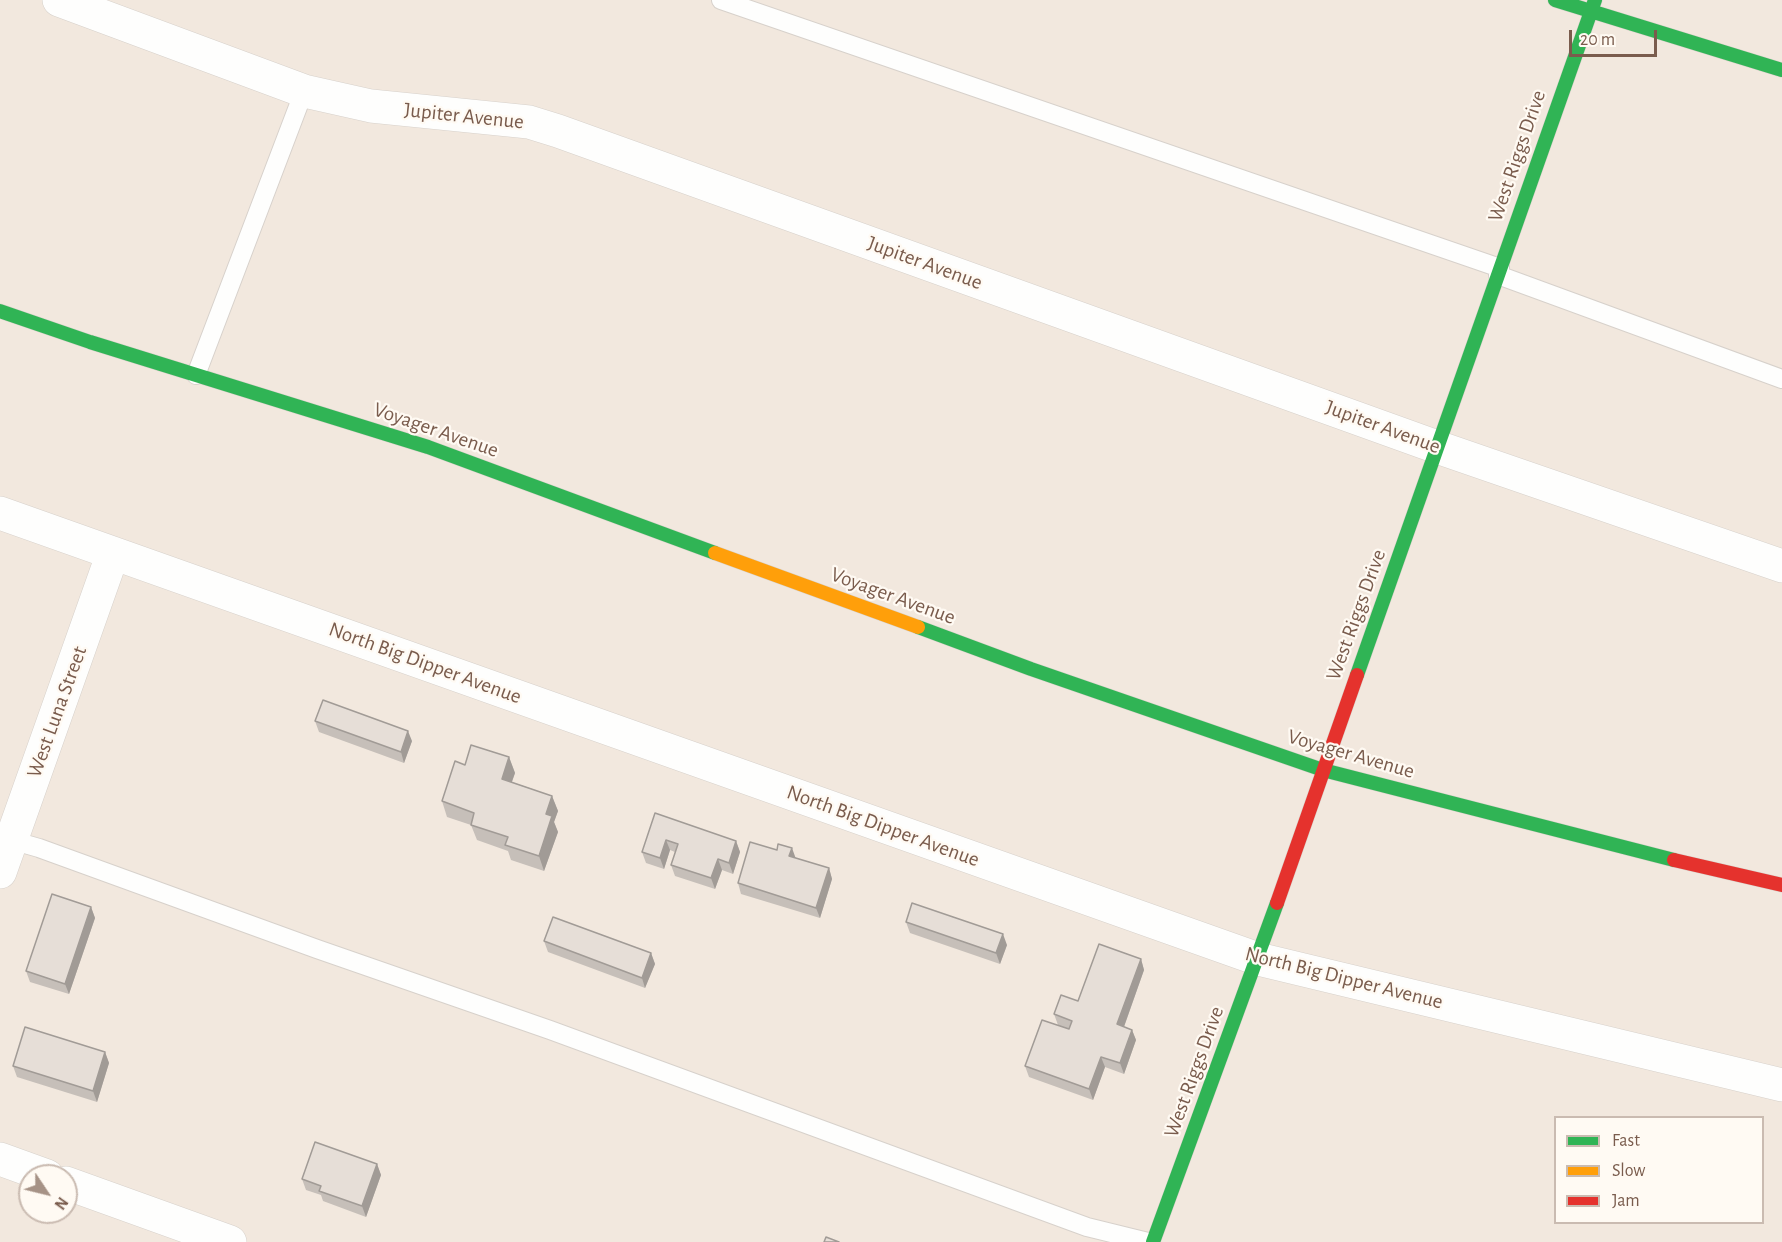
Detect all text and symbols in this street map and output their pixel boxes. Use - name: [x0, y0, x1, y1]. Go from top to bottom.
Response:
- scale bar: [1572, 18, 1660, 56]
- text: 20 m: [1580, 31, 1615, 49]
- street label: West Riggs Drive: [1483, 87, 1551, 225]
- street label: Jupiter Avenue: [403, 97, 525, 135]
- street label: Jupiter Avenue: [864, 231, 986, 295]
- street label: Jupiter Avenue: [1322, 395, 1444, 459]
- street label: Voyager Avenue: [370, 397, 502, 463]
- street label: West Riggs Drive: [1321, 546, 1391, 684]
- street label: Voyager Avenue: [827, 562, 959, 630]
- street label: North Big Dipper Avenue: [325, 616, 525, 710]
- street label: West Luna Street: [22, 643, 92, 781]
- street label: Voyager Avenue: [1285, 724, 1417, 784]
- street label: North Big Dipper Avenue: [783, 779, 983, 873]
- street label: North Big Dipper Avenue: [1242, 941, 1446, 1015]
- street label: West Riggs Drive: [1159, 1003, 1229, 1141]
- legend: [1554, 1116, 1764, 1224]
- text: Fast: [1612, 1132, 1640, 1150]
- text: Slow: [1612, 1162, 1645, 1180]
- north arrow: [18, 1164, 78, 1224]
- text: Jam: [1612, 1192, 1640, 1210]
- text: N: [51, 1194, 71, 1212]

